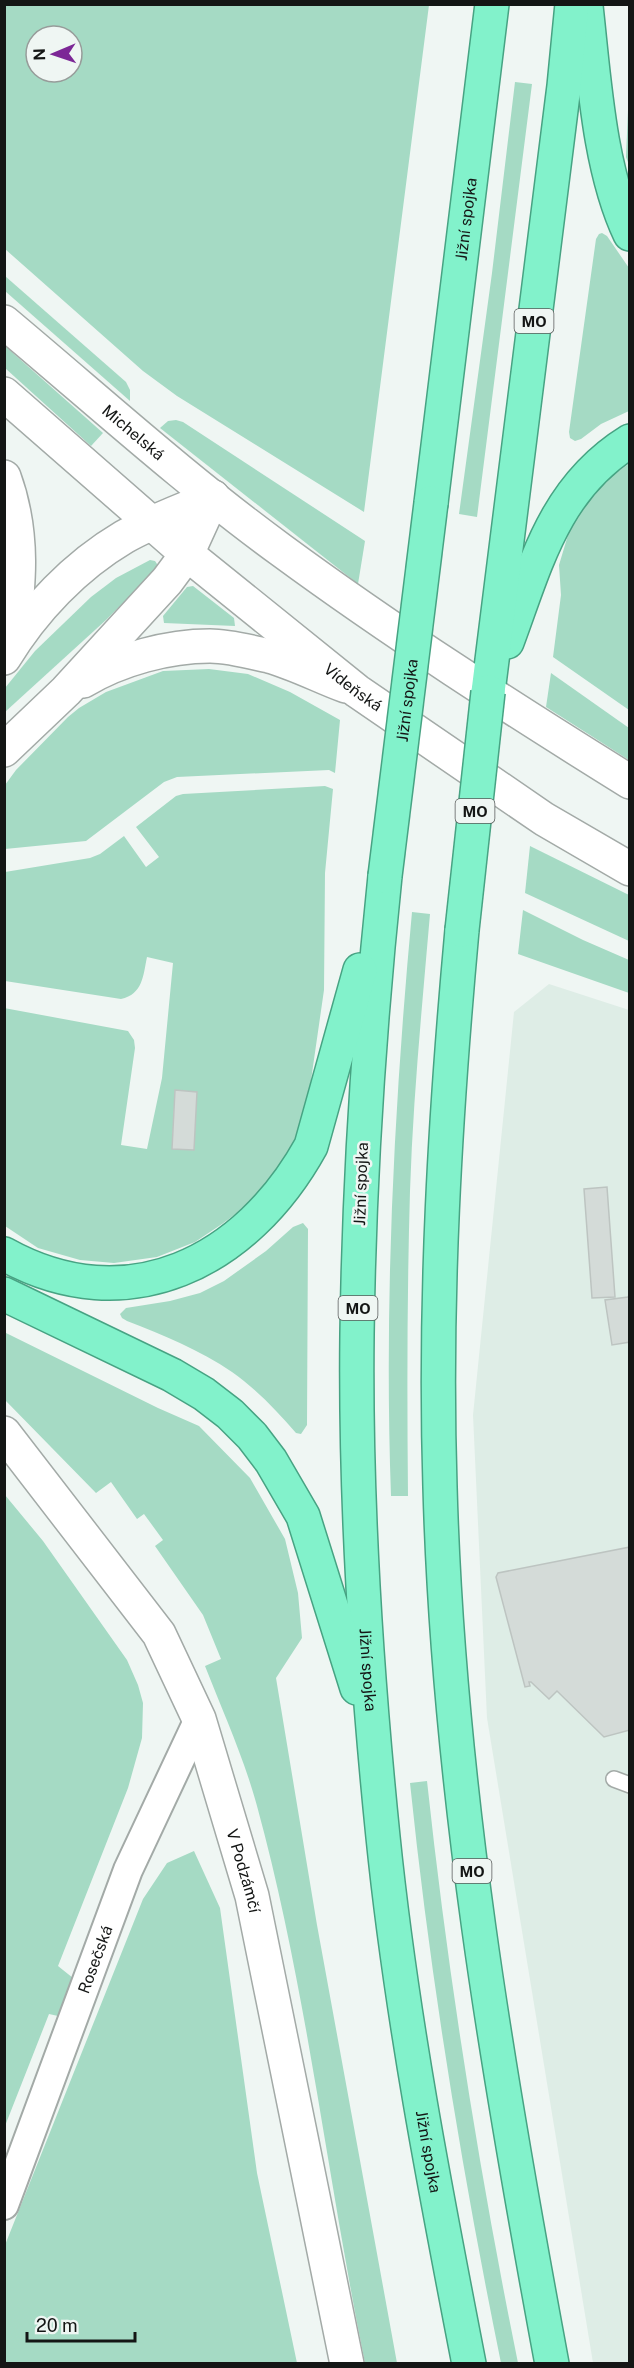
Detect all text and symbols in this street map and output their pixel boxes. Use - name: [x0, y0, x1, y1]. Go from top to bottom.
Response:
- north arrow: [24, 24, 84, 84]
- text: N: [30, 48, 49, 61]
- street label: Jižní spojka: [451, 176, 480, 262]
- road number: MO: [514, 309, 554, 333]
- street label: Michelská: [99, 401, 168, 464]
- street label: Jižní spojka: [392, 658, 421, 743]
- street label: Vídeňská: [320, 659, 386, 715]
- road number: MO: [456, 799, 494, 823]
- street label: Jižní spojka: [350, 1142, 372, 1226]
- road number: MO: [338, 1296, 378, 1320]
- street label: Jižní spojka: [356, 1627, 381, 1712]
- street label: V Podzámčí: [223, 1826, 265, 1915]
- road number: MO: [452, 1859, 492, 1883]
- street label: Rosečská: [74, 1923, 116, 1996]
- street label: Jižní spojka: [412, 2109, 446, 2194]
- scale bar: [27, 2305, 135, 2343]
- text: 20 m: [36, 2315, 78, 2336]

